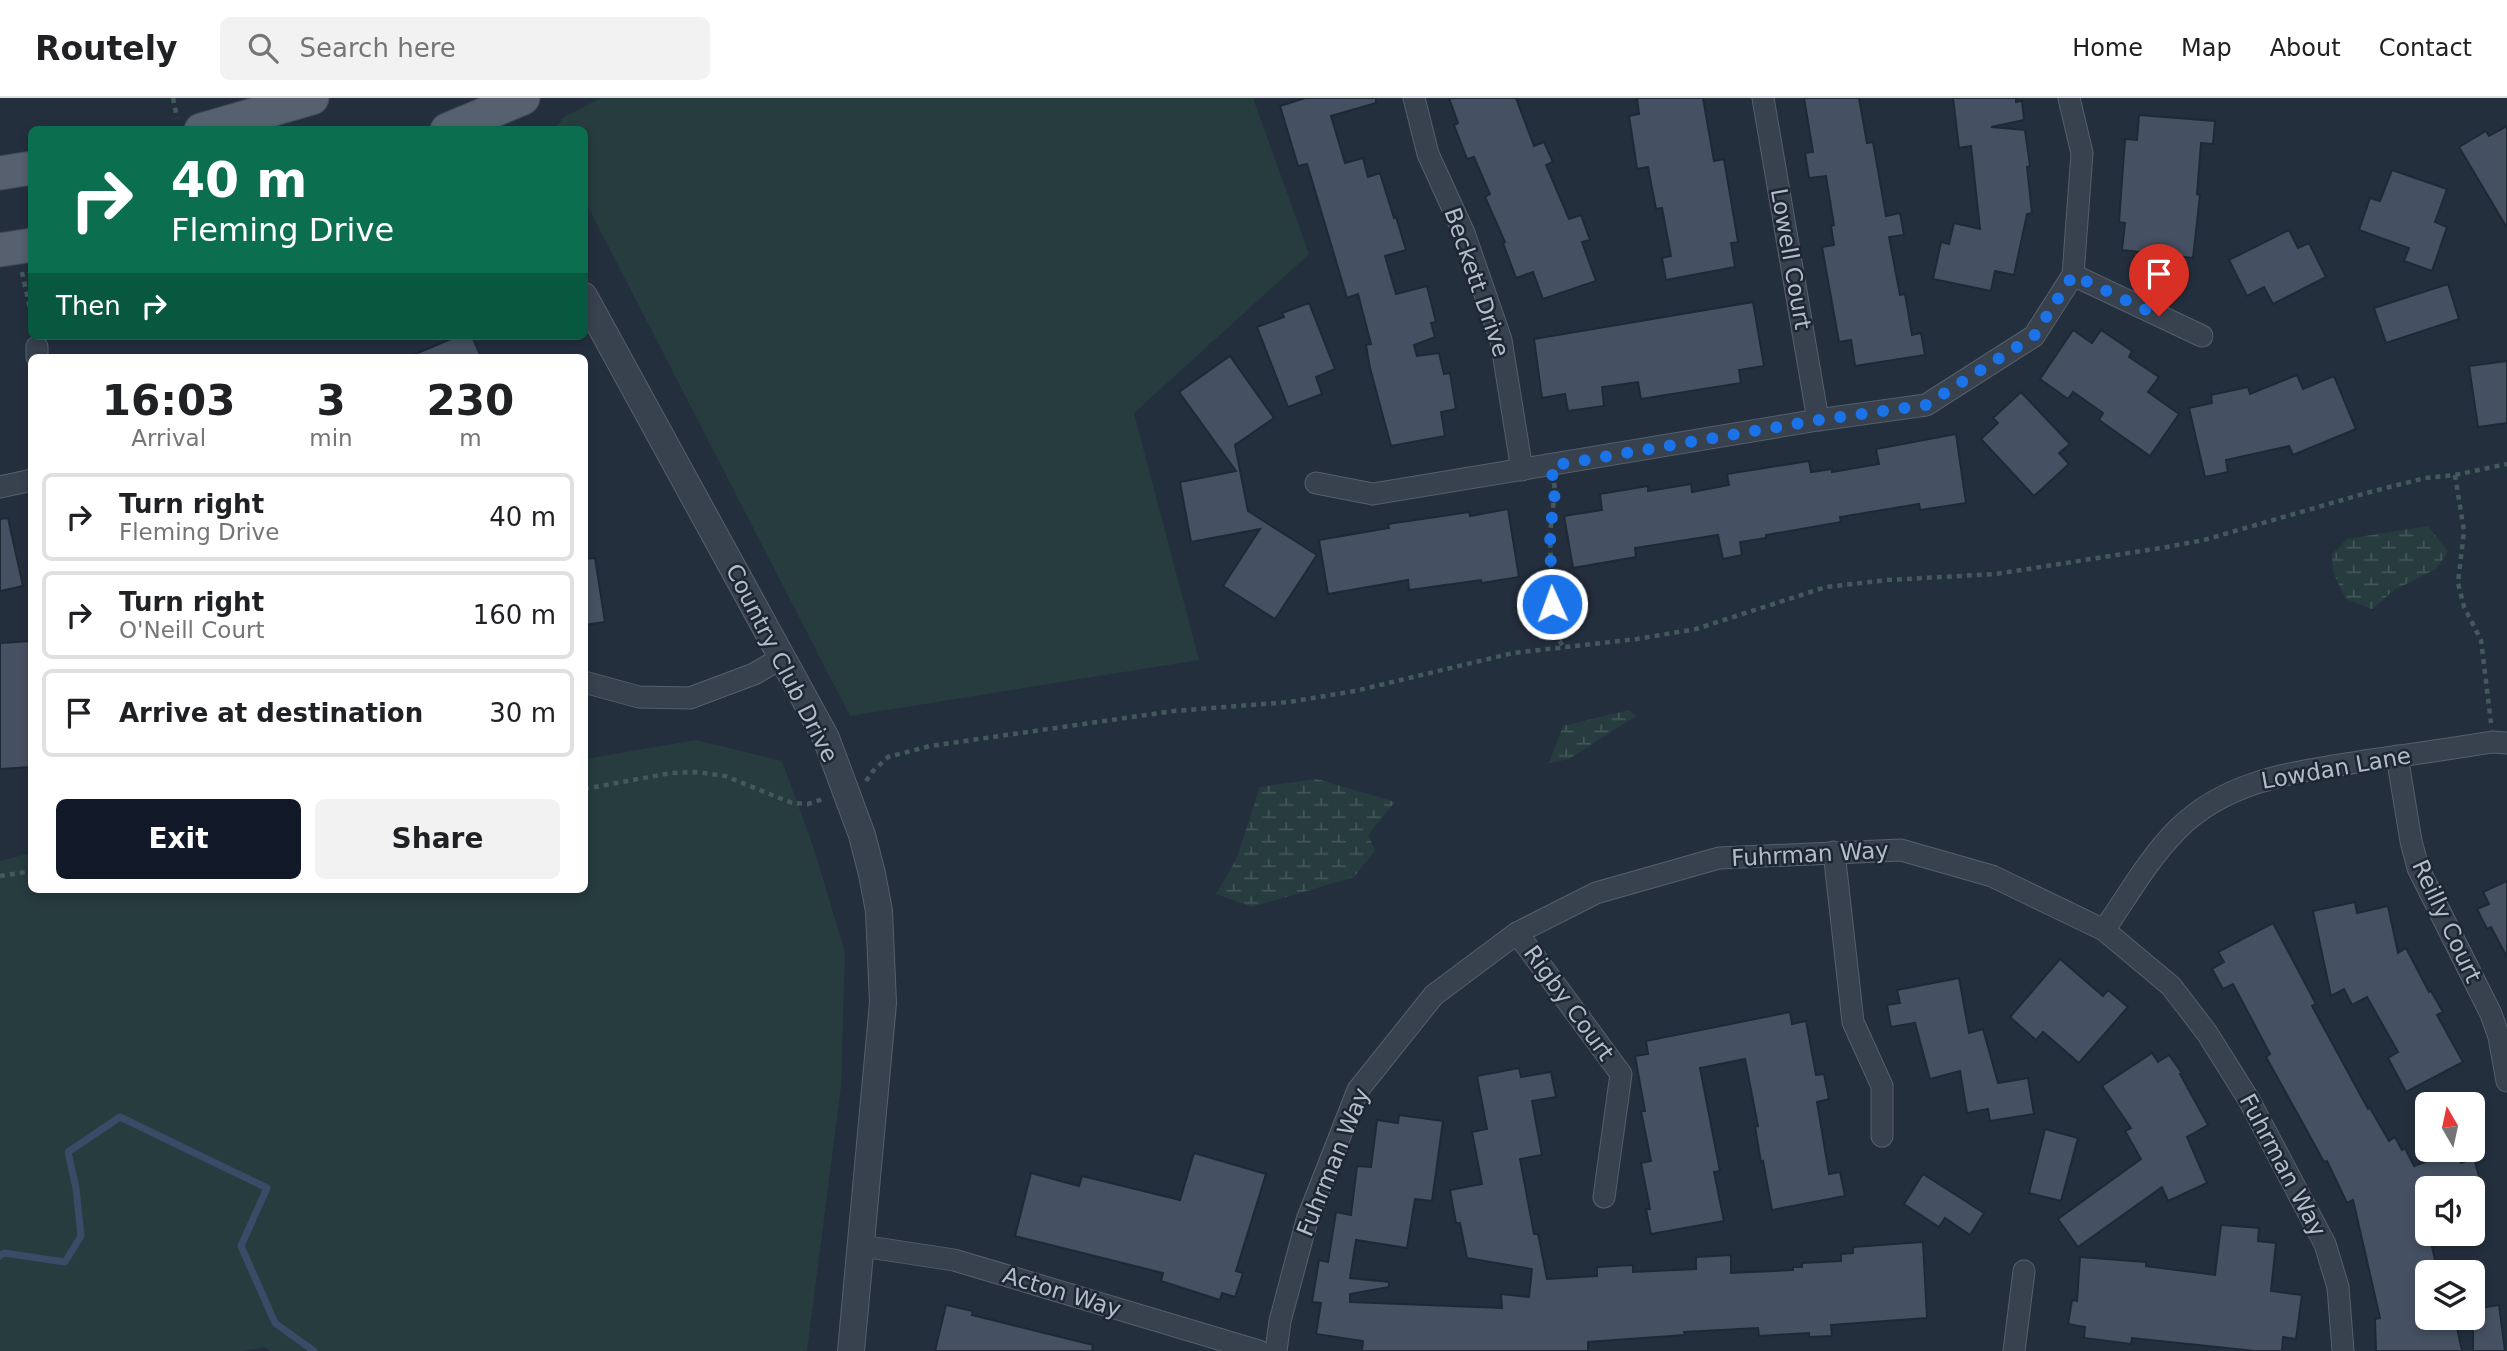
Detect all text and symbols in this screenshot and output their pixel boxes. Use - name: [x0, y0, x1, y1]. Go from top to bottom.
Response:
- search box: [220, 17, 710, 80]
- text: Routely: [35, 29, 178, 68]
- icon: search: [244, 29, 282, 67]
- text: Search here: [300, 33, 456, 63]
- text: Home: [2072, 34, 2143, 62]
- text: Map: [2181, 34, 2232, 62]
- text: About: [2270, 34, 2341, 62]
- text: Contact: [2379, 34, 2472, 62]
- text: 40 m: [171, 152, 307, 209]
- icon: right: [56, 154, 147, 245]
- street label: Lowell Court: [1766, 186, 1816, 332]
- street label: Beckett Drive: [1439, 204, 1515, 360]
- text: Fleming Drive: [171, 211, 394, 249]
- pin: [2129, 244, 2189, 316]
- icon: arrive: [2140, 255, 2178, 293]
- icon: right: [135, 287, 173, 325]
- text: Then: [56, 291, 121, 321]
- text: 16:03: [102, 376, 236, 425]
- text: 3: [316, 376, 346, 425]
- text: 230: [427, 376, 514, 425]
- text: Arrival: [131, 425, 206, 451]
- text: min: [309, 425, 353, 451]
- text: m: [459, 425, 482, 451]
- text: Turn right: [119, 489, 264, 519]
- icon: right: [60, 498, 98, 536]
- text: 40 m: [489, 502, 556, 532]
- text: Fleming Drive: [119, 519, 279, 545]
- street label: Country Club Drive: [721, 560, 843, 766]
- position arrow: [1515, 567, 1589, 641]
- text: Turn right: [119, 587, 264, 617]
- icon: right: [60, 596, 98, 634]
- text: 160 m: [473, 600, 556, 630]
- text: O'Neill Court: [119, 617, 264, 643]
- icon: arrive: [60, 694, 98, 732]
- text: Arrive at destination: [119, 698, 423, 728]
- text: 30 m: [489, 698, 556, 728]
- street label: Lowdan Lane: [2259, 742, 2413, 794]
- button: Exit: [56, 799, 301, 879]
- button: Share: [315, 799, 560, 879]
- street label: Fuhrman Way: [1731, 837, 1889, 871]
- street label: Reilly Court: [2407, 856, 2487, 986]
- street label: Rigby Court: [1519, 940, 1619, 1066]
- street label: Fuhrman Way: [1291, 1084, 1375, 1240]
- street label: Fuhrman Way: [2235, 1089, 2331, 1241]
- north arrow: [2415, 1092, 2485, 1162]
- map controls: [2415, 1092, 2485, 1330]
- button: sound: [2415, 1176, 2485, 1246]
- button: layers: [2415, 1260, 2485, 1330]
- street label: Acton Way: [1000, 1262, 1124, 1322]

